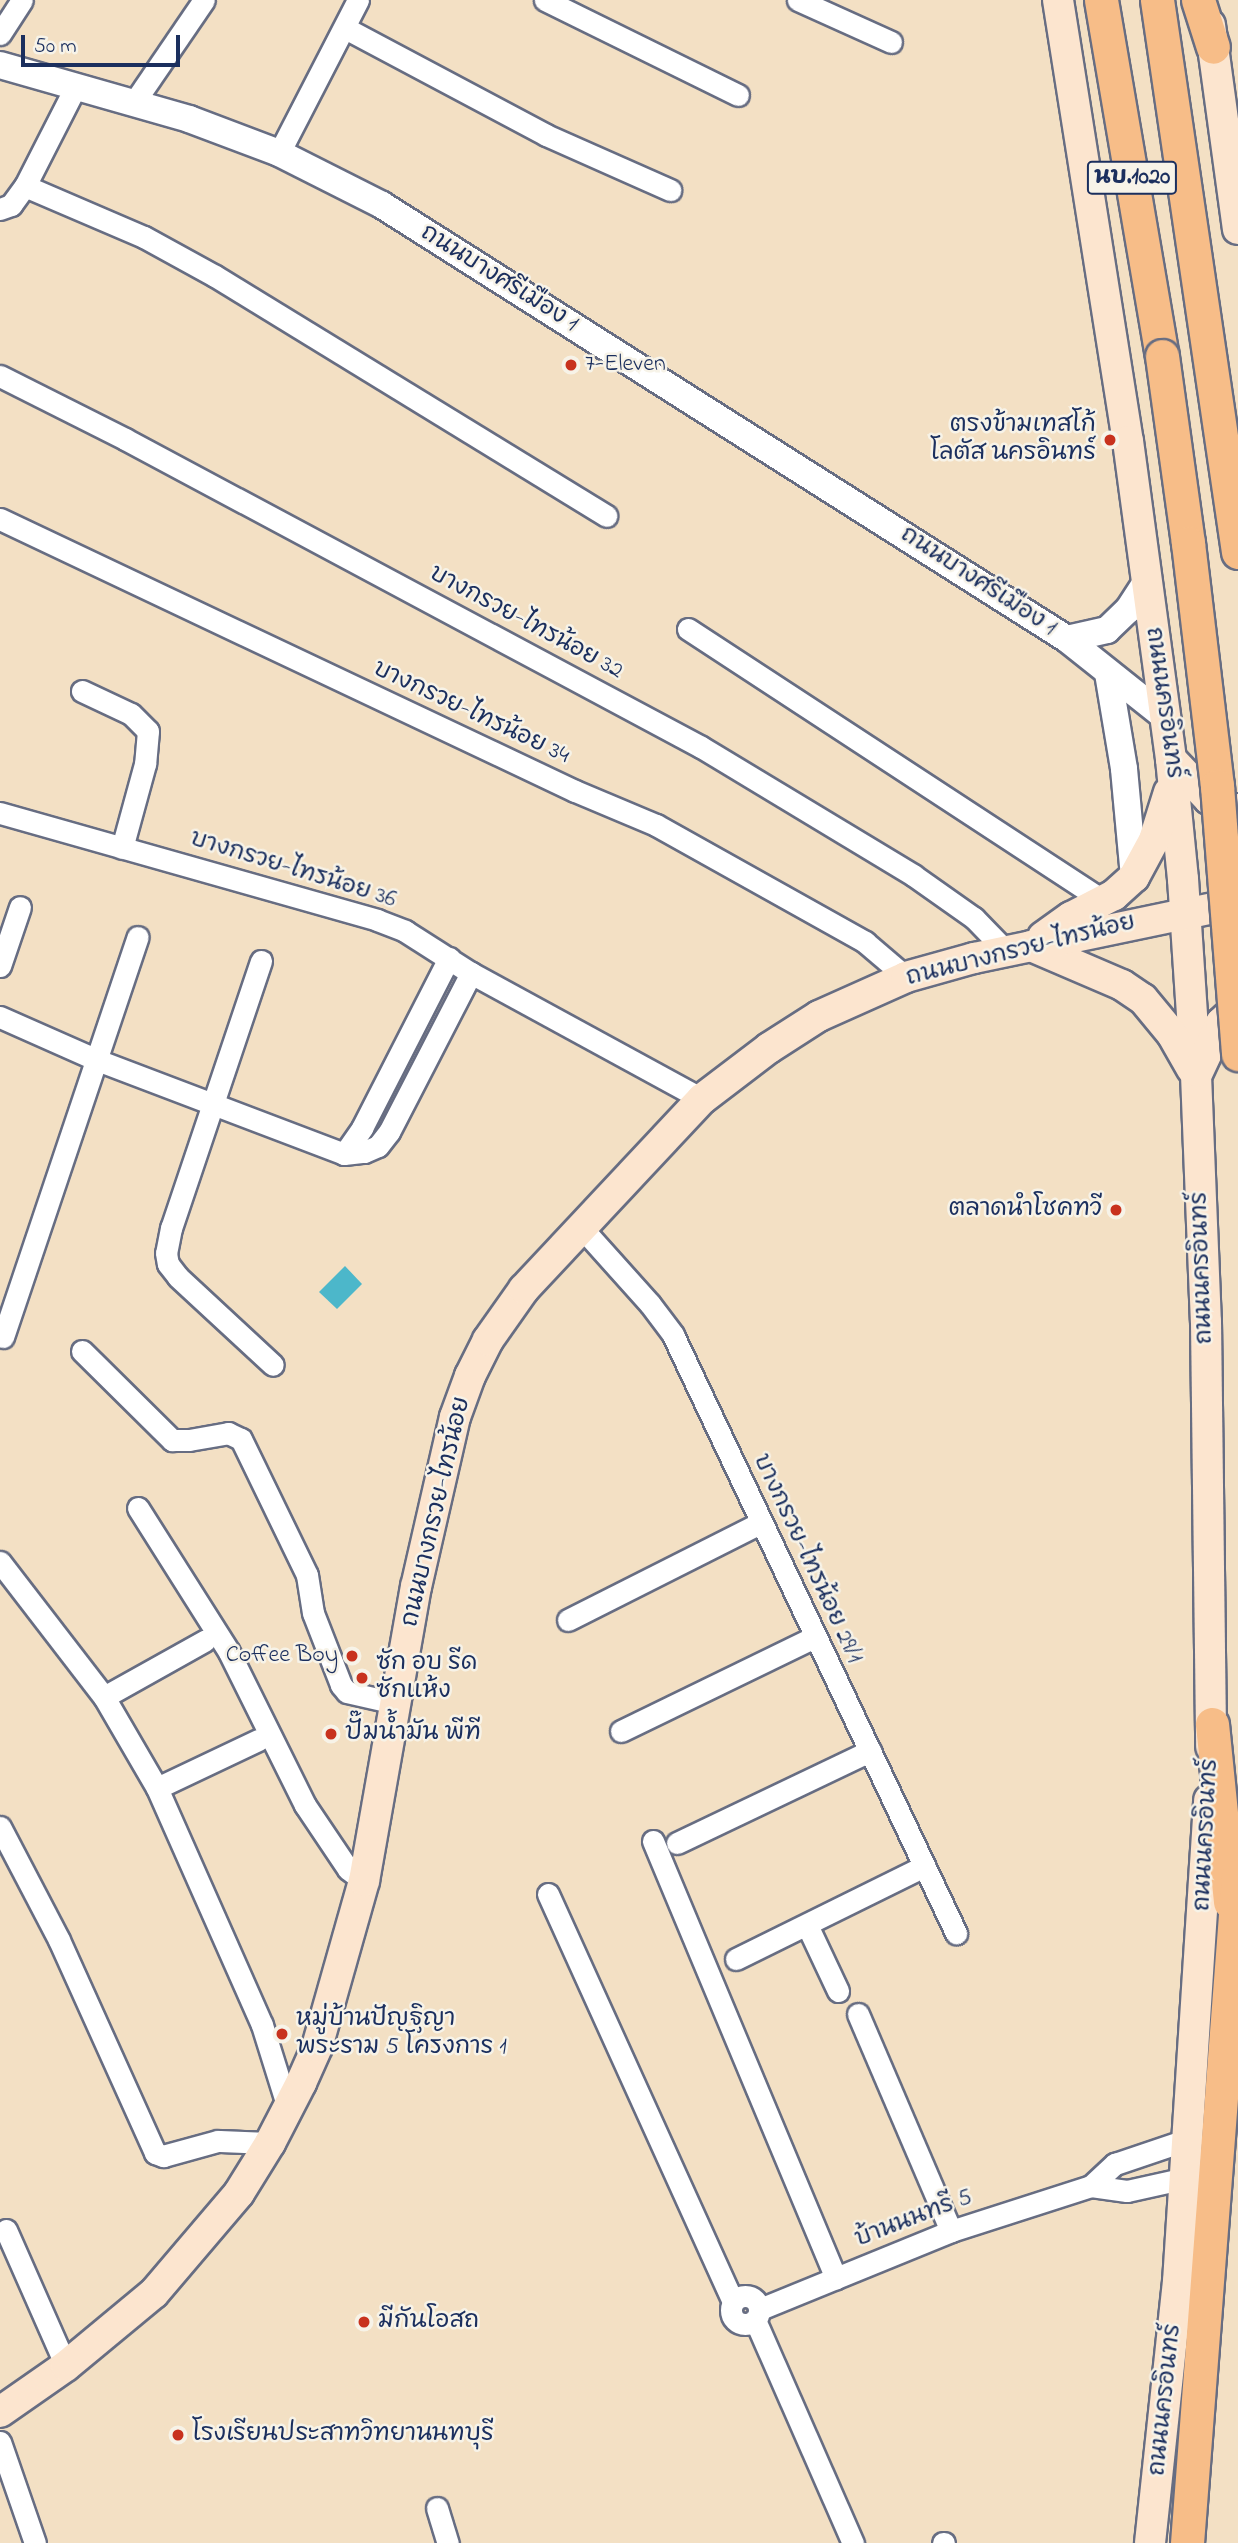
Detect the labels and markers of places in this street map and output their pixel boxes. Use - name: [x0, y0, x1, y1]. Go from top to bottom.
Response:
- place label: 7-Eleven: [585, 351, 666, 379]
- marker: 7-Eleven: [563, 357, 579, 373]
- place label: ตรงข้ามเทสโก้ โลตัส นครอินทร์: [930, 412, 1096, 468]
- marker: ตรงข้ามเทสโก้ โลตัส นครอินทร์: [1102, 432, 1118, 448]
- place label: ตลาดนำโชคทวี: [948, 1196, 1102, 1224]
- marker: ตลาดนำโชคทวี: [1108, 1202, 1124, 1218]
- place label: Coffee Boy: [226, 1642, 338, 1670]
- marker: Coffee Boy: [344, 1648, 360, 1664]
- place label: ซัก อบ รีด ซักแห้ง: [376, 1650, 477, 1706]
- marker: ซัก อบ รีด ซักแห้ง: [354, 1670, 370, 1686]
- place label: ปั๊มน้ำมัน พีที: [345, 1720, 481, 1748]
- marker: ปั๊มน้ำมัน พีที: [323, 1726, 339, 1742]
- place label: หมู่บ้านปัญฐิญา พระราม 5 โครงการ 1: [296, 2006, 507, 2062]
- marker: หมู่บ้านปัญฐิญา พระราม 5 โครงการ 1: [274, 2026, 290, 2042]
- place label: มีกันโอสถ: [378, 2308, 479, 2336]
- marker: มีกันโอสถ: [356, 2314, 372, 2330]
- place label: โรงเรียนประสาทวิทยานนทบุรี: [192, 2421, 494, 2449]
- marker: โรงเรียนประสาทวิทยานนทบุรี: [170, 2427, 186, 2443]

